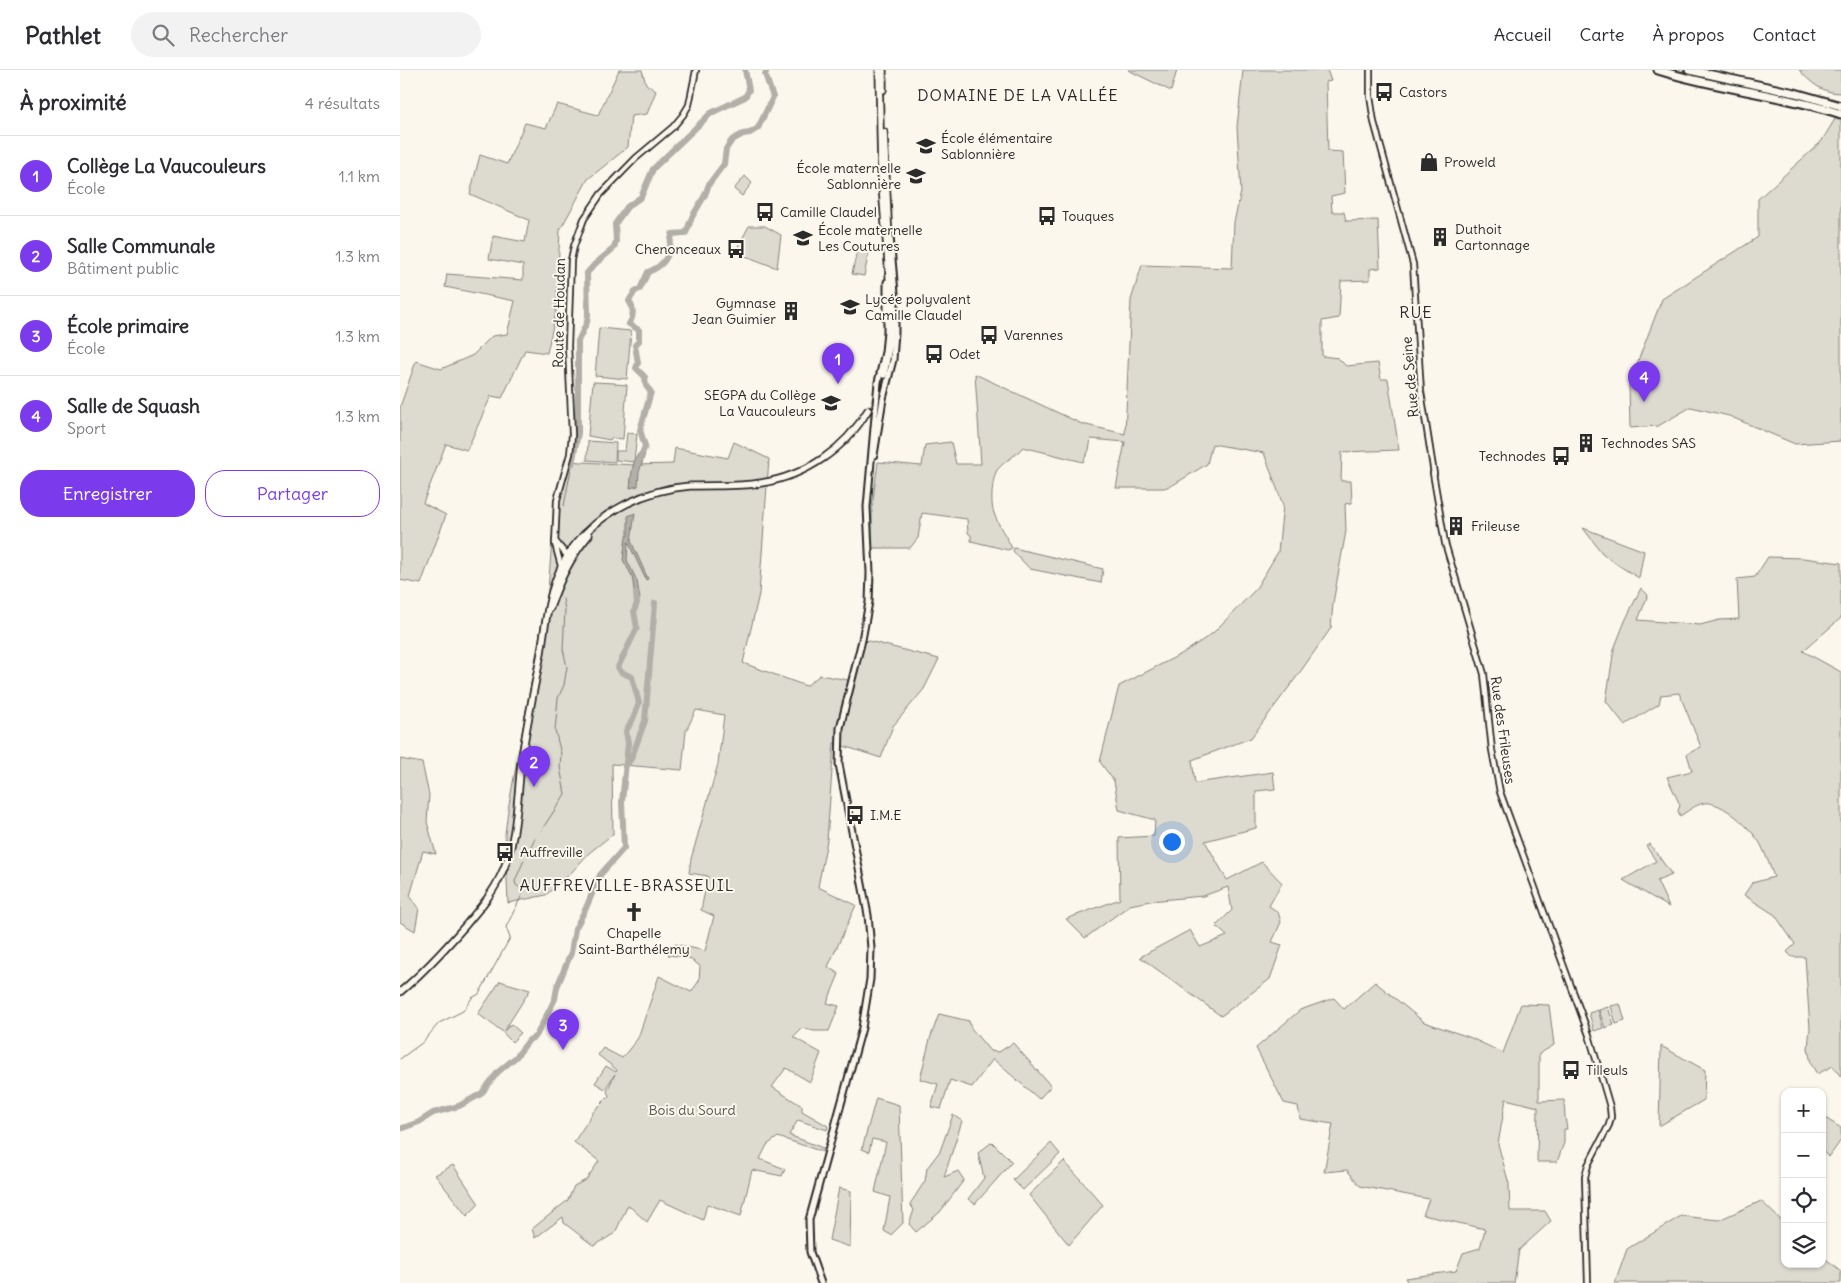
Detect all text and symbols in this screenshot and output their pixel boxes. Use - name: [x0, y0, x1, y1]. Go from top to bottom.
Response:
- search box: [131, 12, 481, 57]
- text: Pathlet: [25, 20, 101, 50]
- icon: search: [149, 21, 177, 49]
- text: Rechercher: [189, 23, 288, 47]
- text: Accueil: [1494, 23, 1552, 46]
- text: Carte: [1580, 23, 1625, 46]
- text: À propos: [1653, 23, 1724, 46]
- text: Contact: [1752, 23, 1816, 46]
- bus stop icon: Castors: [1373, 81, 1395, 103]
- place label: Castors: [1399, 83, 1447, 101]
- district label: DOMAINE DE LA VALLÉE: [917, 85, 1119, 105]
- text: À proximité: [20, 89, 127, 116]
- text: 4 résultats: [305, 93, 380, 113]
- place label: École élémentaire Sablonnière: [941, 129, 1053, 163]
- school or university icon: École élémentaire Sablonnière: [915, 135, 937, 157]
- shop icon: Proweld: [1418, 151, 1440, 173]
- place label: Proweld: [1444, 153, 1496, 171]
- text: Collège La Vaucouleurs: [67, 154, 266, 178]
- place label: École maternelle Sablonnière: [797, 159, 901, 193]
- school or university icon: École maternelle Sablonnière: [905, 165, 927, 187]
- text: 1: [33, 166, 39, 186]
- text: 1.1 km: [339, 166, 380, 186]
- text: École: [67, 178, 105, 198]
- bus stop icon: Camille Claudel: [754, 201, 776, 223]
- place label: Camille Claudel: [780, 203, 877, 221]
- bus stop icon: Touques: [1036, 205, 1058, 227]
- place label: Touques: [1062, 207, 1114, 225]
- place label: Duthoit Cartonnage: [1455, 220, 1530, 254]
- place label: École maternelle Les Coutures: [818, 221, 922, 255]
- building icon: Duthoit Cartonnage: [1429, 226, 1451, 248]
- school or university icon: École maternelle Les Coutures: [792, 227, 814, 249]
- text: Salle Communale: [67, 234, 215, 258]
- bus stop icon: Chenonceaux: [725, 238, 747, 260]
- place label: Chenonceaux: [635, 240, 721, 258]
- text: 2: [32, 246, 40, 266]
- text: 1.3 km: [335, 246, 380, 266]
- text: Bâtiment public: [67, 258, 179, 278]
- street label: Route de Houdan: [549, 258, 569, 368]
- place label: Lycée polyvalent Camille Claudel: [865, 290, 971, 324]
- place label: Gymnase Jean Guimier: [692, 294, 776, 328]
- school or university icon: Lycée polyvalent Camille Claudel: [839, 296, 861, 318]
- building icon: Gymnase Jean Guimier: [780, 300, 802, 322]
- district label: RUE: [1399, 302, 1433, 322]
- text: École primaire: [67, 314, 189, 338]
- bus stop icon: Varennes: [978, 324, 1000, 346]
- text: 3: [31, 326, 41, 346]
- text: 1.3 km: [335, 326, 380, 346]
- place label: Varennes: [1004, 326, 1063, 344]
- street label: Rue de Seine: [1398, 336, 1422, 418]
- text: École: [67, 338, 105, 358]
- pin: 1: [822, 343, 854, 384]
- bus stop icon: Odet: [923, 343, 945, 365]
- place label: Odet: [949, 345, 981, 363]
- pin: 4: [1628, 361, 1660, 402]
- place label: SEGPA du Collège La Vaucouleurs: [704, 386, 816, 420]
- school or university icon: SEGPA du Collège La Vaucouleurs: [820, 392, 842, 414]
- text: Salle de Squash: [67, 394, 200, 418]
- text: 4: [31, 406, 41, 426]
- text: 1.3 km: [335, 406, 380, 426]
- text: Sport: [67, 418, 106, 438]
- building icon: Technodes SAS: [1575, 432, 1597, 454]
- place label: Technodes SAS: [1601, 434, 1696, 452]
- bus stop icon: Technodes: [1550, 445, 1572, 467]
- place label: Technodes: [1479, 447, 1546, 465]
- button: Enregistrer: [20, 470, 195, 517]
- button: Partager: [205, 470, 380, 517]
- building icon: Frileuse: [1445, 515, 1467, 537]
- place label: Frileuse: [1471, 517, 1520, 535]
- street label: Rue des Frileuses: [1487, 675, 1519, 785]
- pin: 2: [518, 746, 550, 787]
- bus stop icon: I.M.E: [844, 804, 866, 826]
- place label: I.M.E: [870, 806, 902, 824]
- your location: [1159, 829, 1185, 855]
- bus stop icon: Auffreville: [494, 841, 516, 863]
- place label: Auffreville: [520, 843, 583, 861]
- district label: AUFFREVILLE-BRASSEUIL: [520, 875, 734, 895]
- church icon: Chapelle Saint-Barthélemy: [623, 901, 645, 923]
- place label: Chapelle Saint-Barthélemy: [578, 924, 690, 958]
- pin: 3: [547, 1009, 579, 1050]
- bus stop icon: Tilleuls: [1560, 1059, 1582, 1081]
- place label: Tilleuls: [1586, 1061, 1628, 1079]
- map controls: [1781, 1088, 1826, 1268]
- button: +: [1781, 1088, 1826, 1133]
- park label: Bois du Sourd: [648, 1101, 736, 1119]
- button: −: [1781, 1133, 1826, 1178]
- button: locate: [1781, 1178, 1826, 1223]
- button: layers: [1781, 1223, 1826, 1268]

